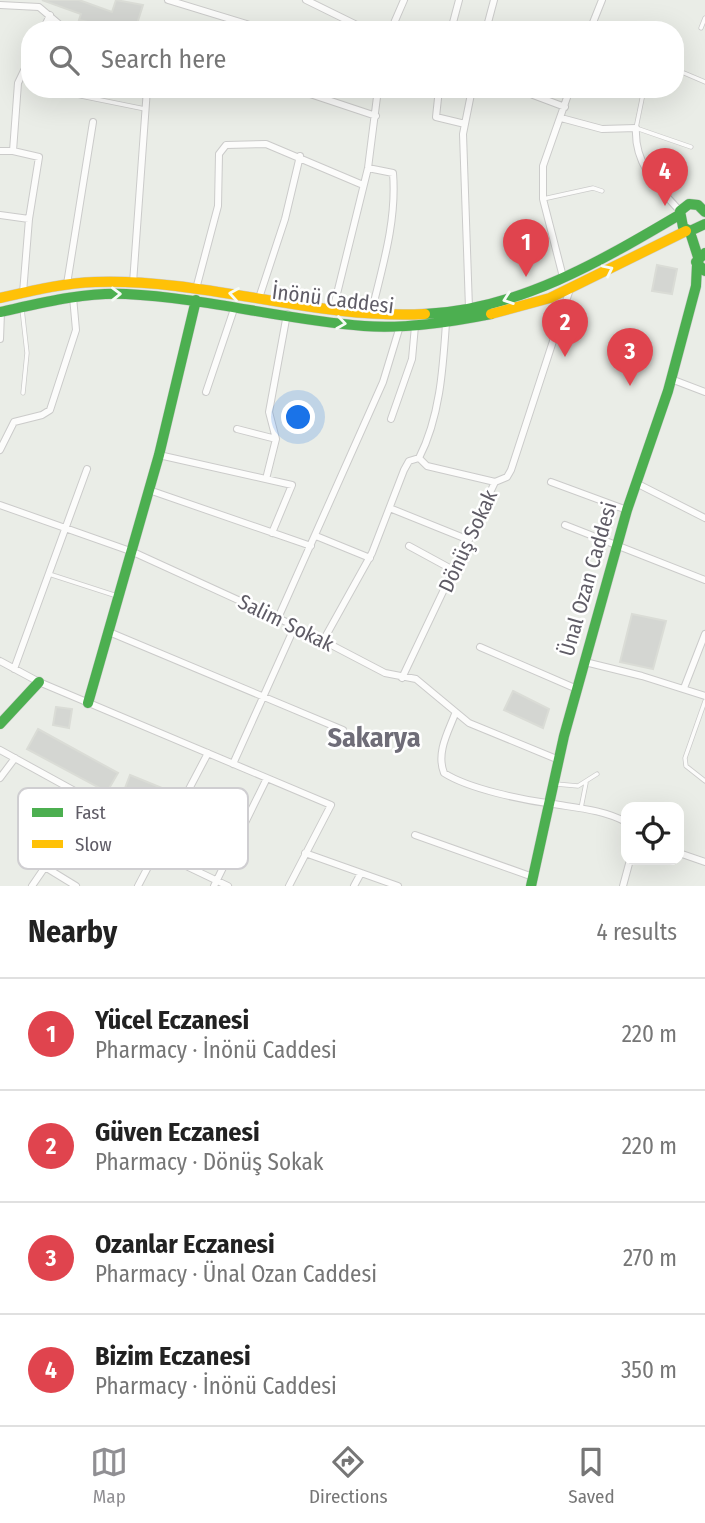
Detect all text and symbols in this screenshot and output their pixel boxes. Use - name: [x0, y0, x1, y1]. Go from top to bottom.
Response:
- search box: [21, 21, 684, 98]
- icon: search: [45, 41, 83, 79]
- text: Search here: [101, 44, 226, 75]
- pin: 4: [642, 148, 688, 206]
- pin: 1: [503, 219, 549, 277]
- one-way arrow: [601, 265, 613, 279]
- street label: İnönü Caddesi: [271, 279, 395, 319]
- one-way arrow: [111, 286, 121, 302]
- one-way arrow: [229, 287, 240, 302]
- one-way arrow: [502, 291, 514, 305]
- pin: 2: [542, 299, 588, 357]
- one-way arrow: [335, 315, 347, 330]
- pin: 3: [607, 328, 653, 386]
- your location: [281, 400, 315, 434]
- street label: Dönüş Sokak: [433, 485, 503, 596]
- street label: Ünal Ozan Caddesi: [554, 499, 622, 659]
- street label: Salim Sokak: [234, 589, 338, 657]
- district label: Sakarya: [327, 721, 421, 754]
- legend: [18, 788, 248, 869]
- text: Fast: [75, 801, 106, 824]
- map controls: [621, 802, 684, 865]
- button: locate: [621, 802, 684, 865]
- text: Slow: [75, 833, 112, 856]
- text: Nearby: [28, 914, 117, 950]
- text: 4 results: [596, 918, 677, 946]
- text: Yücel Eczanesi: [95, 1005, 249, 1036]
- text: 1: [46, 1020, 56, 1048]
- text: 220 m: [622, 1020, 677, 1048]
- text: Pharmacy · İnönü Caddesi: [95, 1036, 337, 1064]
- text: Güven Eczanesi: [95, 1117, 260, 1148]
- text: 2: [46, 1132, 56, 1160]
- text: 220 m: [622, 1132, 677, 1160]
- text: Pharmacy · Dönüş Sokak: [95, 1148, 323, 1176]
- text: Ozanlar Eczanesi: [95, 1229, 275, 1260]
- text: 3: [46, 1244, 56, 1272]
- text: 270 m: [623, 1244, 677, 1272]
- text: Pharmacy · Ünal Ozan Caddesi: [95, 1260, 377, 1288]
- text: Bizim Eczanesi: [95, 1341, 251, 1372]
- text: 4: [45, 1356, 57, 1384]
- text: 350 m: [621, 1356, 677, 1384]
- text: Pharmacy · İnönü Caddesi: [95, 1372, 337, 1400]
- tab: Map: [90, 1443, 128, 1508]
- tab: Directions: [309, 1443, 388, 1508]
- tab: Saved: [568, 1443, 615, 1508]

